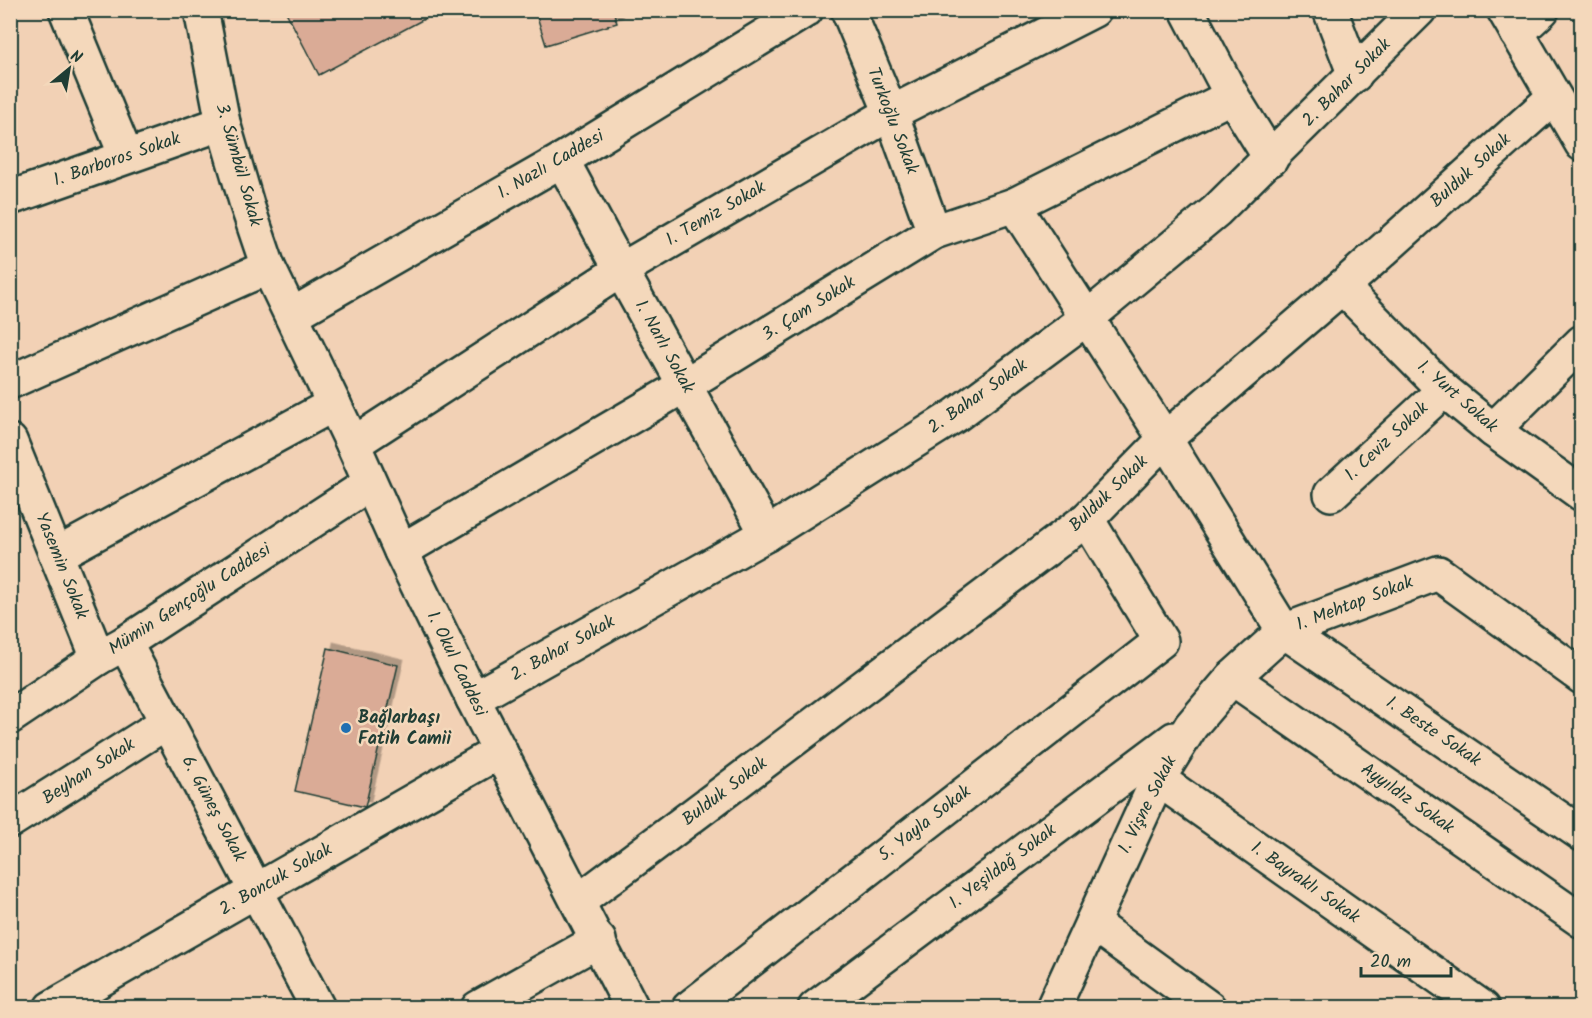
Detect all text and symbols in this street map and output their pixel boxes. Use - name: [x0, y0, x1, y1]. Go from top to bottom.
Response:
- street label: 2. Bahar Sokak: [1296, 31, 1399, 134]
- north arrow: [39, 39, 99, 99]
- text: N: [65, 44, 86, 71]
- street label: Turkoğlu Sokak: [858, 63, 926, 179]
- street label: 3. Sümbül Sokak: [207, 100, 270, 231]
- street label: 1. Nazlı Caddesi: [492, 122, 610, 207]
- street label: 1. Barboros Sokak: [50, 125, 185, 195]
- street label: Bulduk Sokak: [1424, 126, 1519, 216]
- street label: 1. Temiz Sokak: [660, 173, 772, 254]
- street label: 3. Çam Sokak: [757, 268, 862, 349]
- street label: 1. Narlı Sokak: [626, 295, 702, 400]
- street label: 2. Bahar Sokak: [922, 351, 1034, 442]
- street label: 1. Yurt Sokak: [1410, 353, 1504, 441]
- street label: 1. Ceviz Sokak: [1338, 395, 1436, 489]
- street label: Bulduk Sokak: [1063, 448, 1156, 539]
- street label: Yasemin Sokak: [26, 508, 96, 624]
- street label: Mümin Gençoğlu Caddesi: [103, 536, 278, 664]
- street label: 1. Mehtap Sokak: [1292, 568, 1418, 640]
- street label: 1. Okul Caddesi: [418, 606, 494, 722]
- street label: 2. Bahar Sokak: [505, 608, 621, 690]
- street label: 1. Beste Sokak: [1379, 689, 1487, 775]
- place label: Bağlarbaşı Fatih Camii: [358, 704, 452, 754]
- marker: Bağlarbaşı Fatih Camii: [339, 721, 353, 735]
- street label: Beyhan Sokak: [37, 731, 142, 813]
- street label: Bulduk Sokak: [676, 750, 774, 834]
- street label: 1. Vişne Sokak: [1111, 750, 1185, 859]
- street label: 6. Güneş Sokak: [173, 751, 253, 868]
- street label: Ayyıldız Sokak: [1354, 756, 1460, 842]
- street label: 5. Yayla Sokak: [872, 778, 978, 870]
- street label: 1. Yeşildağ Sokak: [943, 817, 1063, 917]
- street label: 1. Bayraklı Sokak: [1244, 835, 1366, 932]
- street label: 2. Boncuk Sokak: [214, 836, 339, 924]
- scale bar: [1361, 940, 1451, 978]
- text: 20 m: [1370, 948, 1411, 977]

